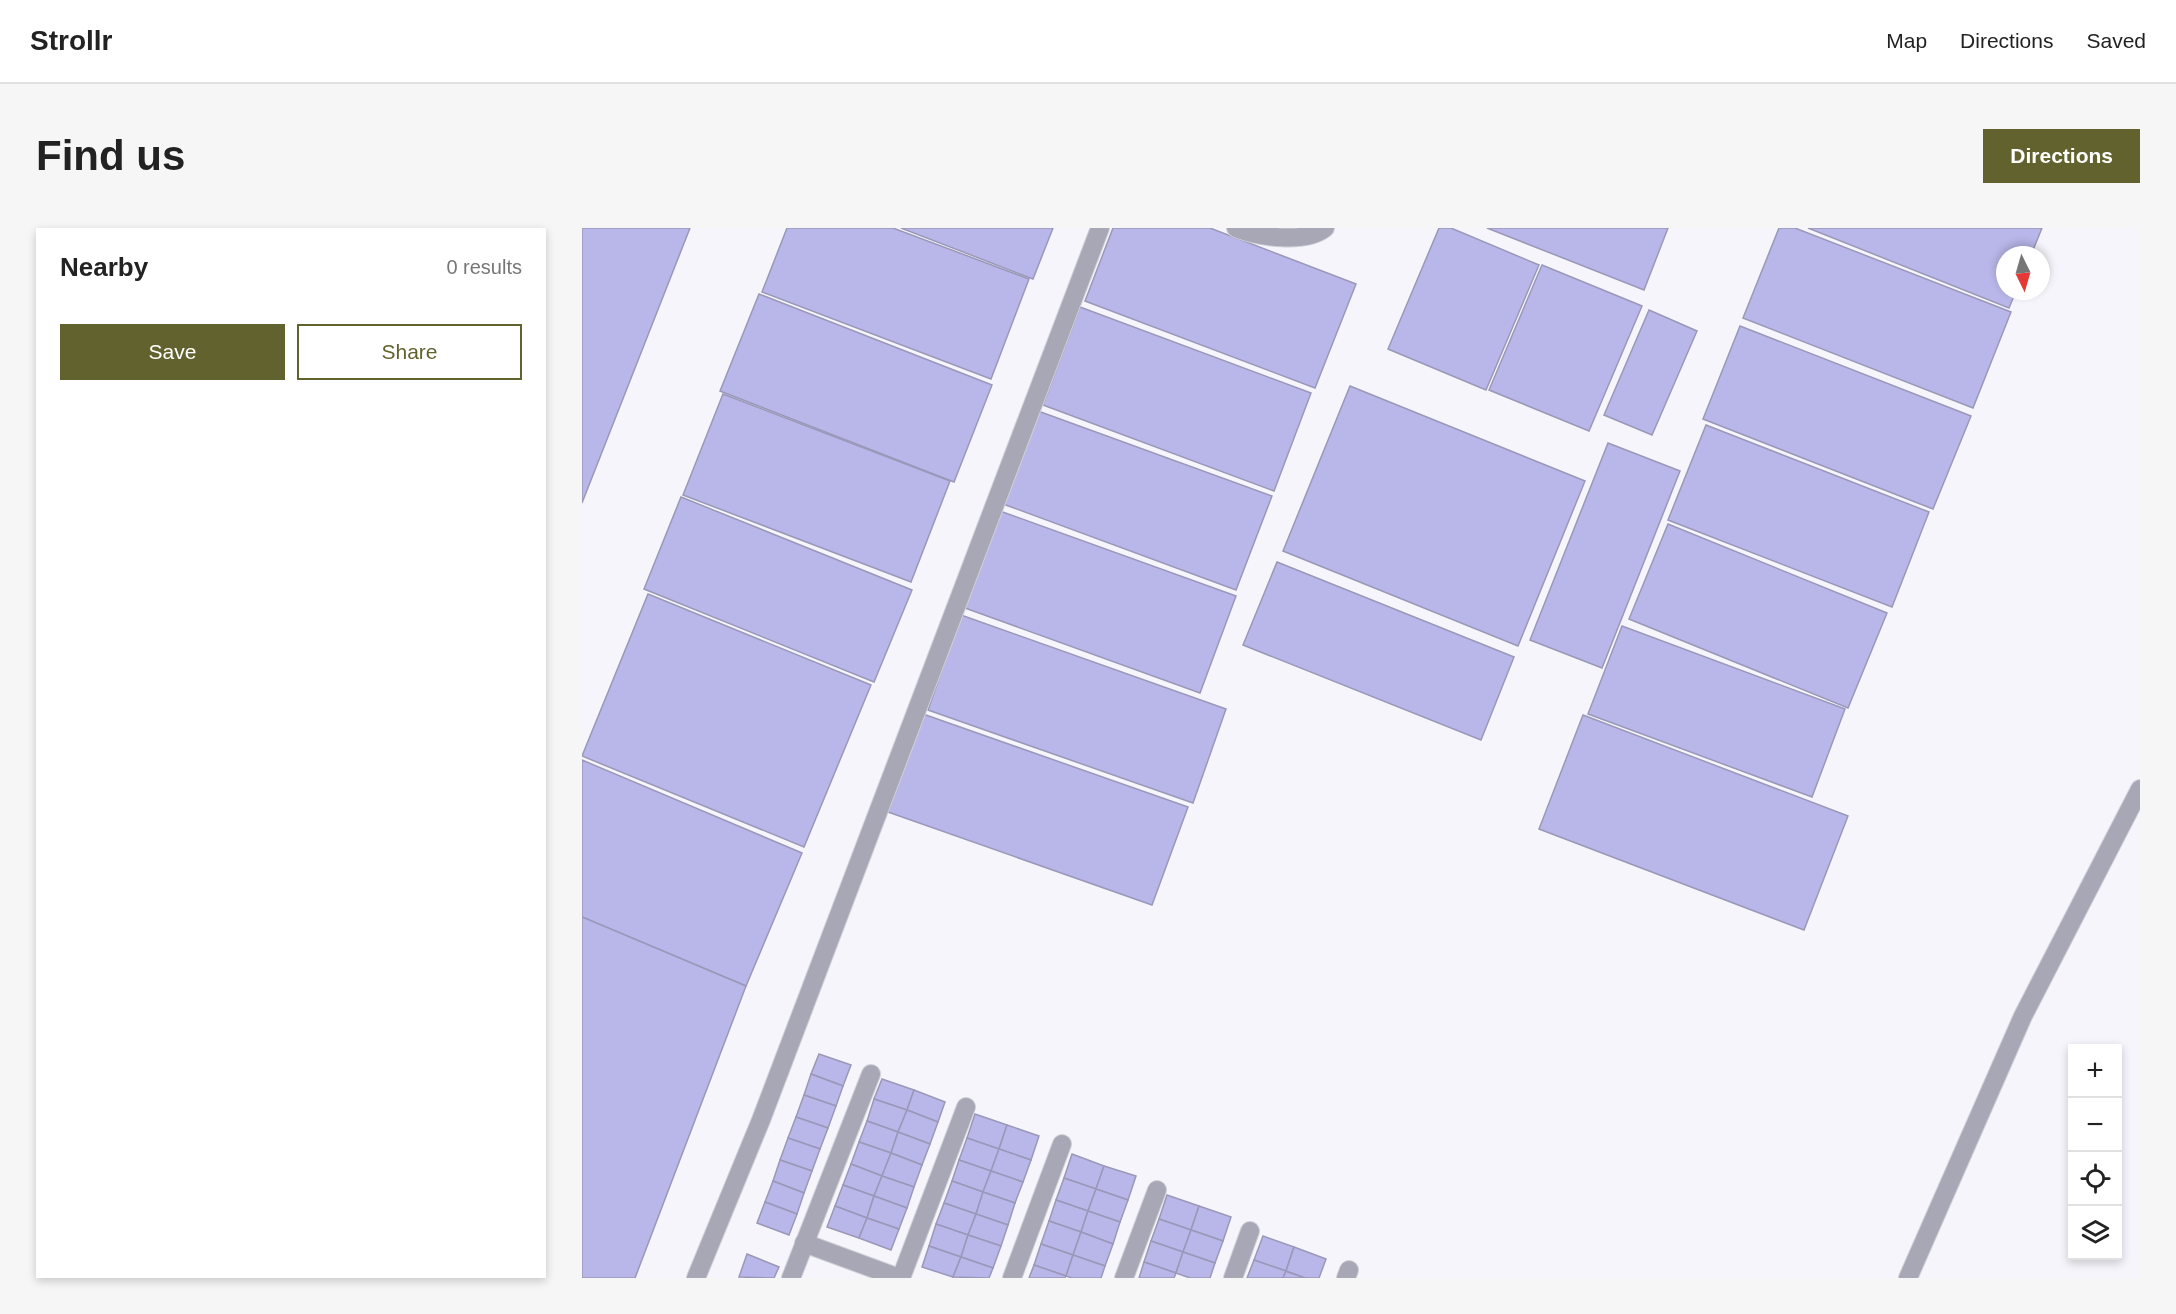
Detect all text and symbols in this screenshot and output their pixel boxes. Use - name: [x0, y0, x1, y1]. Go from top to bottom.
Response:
- text: Strollr: [30, 25, 112, 56]
- text: Map: [1886, 29, 1927, 52]
- text: Directions: [1960, 29, 2053, 52]
- text: Saved: [2086, 29, 2146, 52]
- button: Directions: [1983, 129, 2140, 183]
- text: Find us: [36, 132, 185, 179]
- north arrow: [1996, 246, 2050, 300]
- text: Nearby: [60, 252, 148, 282]
- text: 0 results: [446, 256, 522, 278]
- button: Save: [60, 324, 285, 380]
- button: Share: [297, 324, 522, 380]
- map controls: [2068, 1044, 2122, 1260]
- button: +: [2068, 1044, 2122, 1098]
- button: −: [2068, 1098, 2122, 1152]
- button: locate: [2068, 1152, 2122, 1206]
- button: layers: [2068, 1206, 2122, 1260]

